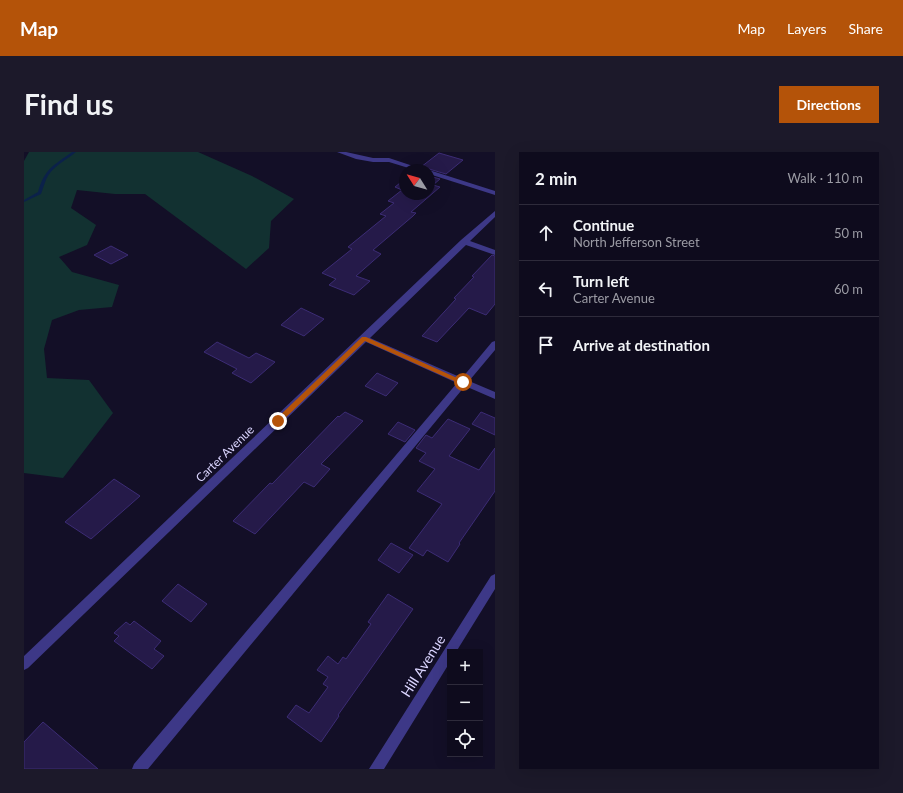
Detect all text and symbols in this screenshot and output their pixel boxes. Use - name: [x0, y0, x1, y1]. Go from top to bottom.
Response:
- text: Map: [20, 17, 58, 40]
- text: Map: [737, 20, 765, 37]
- text: Layers: [787, 20, 827, 37]
- text: Share: [849, 20, 883, 37]
- button: Directions: [779, 86, 879, 123]
- text: Find us: [24, 87, 114, 121]
- north arrow: [399, 164, 435, 200]
- text: 2 min: [535, 168, 577, 189]
- text: Walk · 110 m: [787, 170, 863, 186]
- text: Continue: [573, 216, 634, 234]
- icon: ahead: [535, 222, 557, 244]
- text: 50 m: [834, 225, 863, 241]
- text: North Jefferson Street: [573, 234, 700, 250]
- text: Turn left: [573, 272, 629, 290]
- icon: left: [535, 278, 557, 300]
- text: 60 m: [834, 281, 863, 297]
- text: Carter Avenue: [573, 290, 655, 306]
- icon: arrive: [535, 334, 557, 356]
- text: Arrive at destination: [573, 336, 710, 354]
- route start: [454, 373, 472, 391]
- route end: [269, 412, 287, 430]
- street label: Carter Avenue: [192, 422, 257, 485]
- street label: Hill Avenue: [397, 632, 448, 700]
- map controls: [447, 649, 483, 757]
- button: +: [447, 649, 483, 685]
- button: −: [447, 685, 483, 721]
- button: locate: [447, 721, 483, 757]

